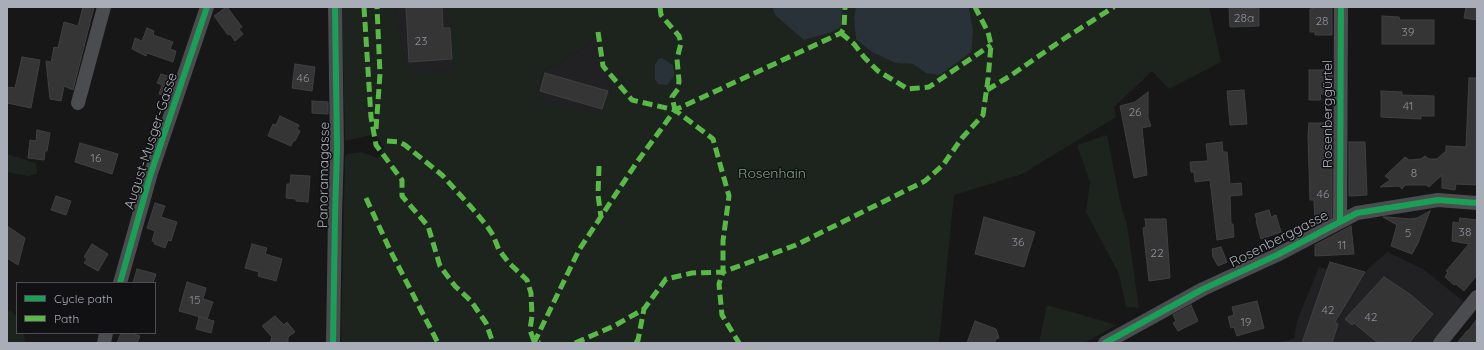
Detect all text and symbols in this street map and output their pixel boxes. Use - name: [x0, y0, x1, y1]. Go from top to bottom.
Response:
- house number: 28a: [1234, 11, 1254, 25]
- house number: 28: [1315, 14, 1329, 28]
- house number: 39: [1402, 25, 1414, 39]
- house number: 23: [415, 34, 427, 48]
- street label: Rosenberggürtel: [1320, 60, 1336, 168]
- street label: August-Musger-Gasse: [121, 70, 181, 212]
- house number: 46: [297, 71, 309, 85]
- house number: 41: [1403, 99, 1413, 113]
- house number: 26: [1128, 105, 1142, 119]
- street label: Panoramagasse: [315, 122, 333, 228]
- house number: 16: [91, 151, 101, 165]
- park label: Rosenhain: [738, 166, 806, 182]
- house number: 8: [1411, 166, 1417, 180]
- house number: 46: [1317, 187, 1329, 201]
- street label: Rosenberggasse: [1227, 207, 1331, 271]
- house number: 38: [1459, 225, 1471, 239]
- house number: 5: [1405, 226, 1411, 240]
- house number: 36: [1012, 235, 1024, 249]
- house number: 11: [1338, 238, 1346, 252]
- house number: 22: [1150, 246, 1164, 260]
- legend: [16, 282, 156, 334]
- text: Cycle path: [54, 291, 113, 306]
- house number: 15: [190, 293, 200, 307]
- house number: 42: [1322, 303, 1334, 317]
- house number: 42: [1365, 310, 1377, 324]
- text: Path: [54, 311, 79, 326]
- house number: 19: [1240, 315, 1252, 329]

